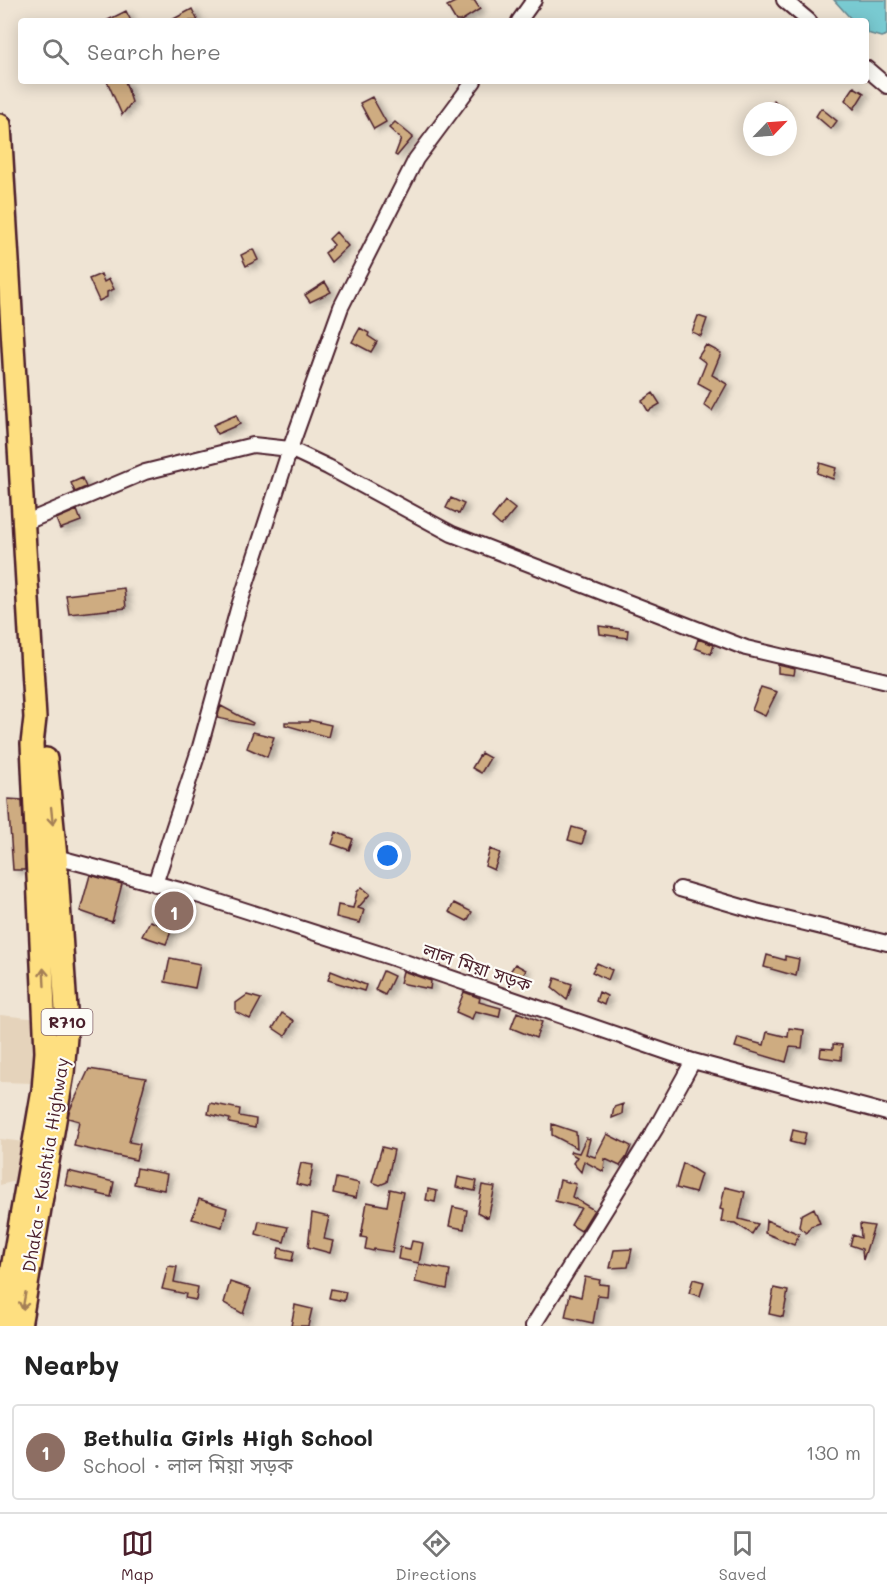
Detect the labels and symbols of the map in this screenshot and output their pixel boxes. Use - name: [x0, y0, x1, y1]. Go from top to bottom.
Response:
- north arrow: [743, 102, 797, 156]
- one-way arrow: [47, 806, 58, 826]
- your location: [373, 841, 402, 870]
- pin: 1: [154, 888, 194, 934]
- street label: লাল মিয়া সড়ক: [419, 937, 535, 997]
- one-way arrow: [38, 968, 49, 988]
- road number: R710: [42, 1009, 92, 1035]
- street label: Dhaka - Kushtia Highway: [16, 1056, 74, 1274]
- one-way arrow: [19, 1291, 30, 1311]

